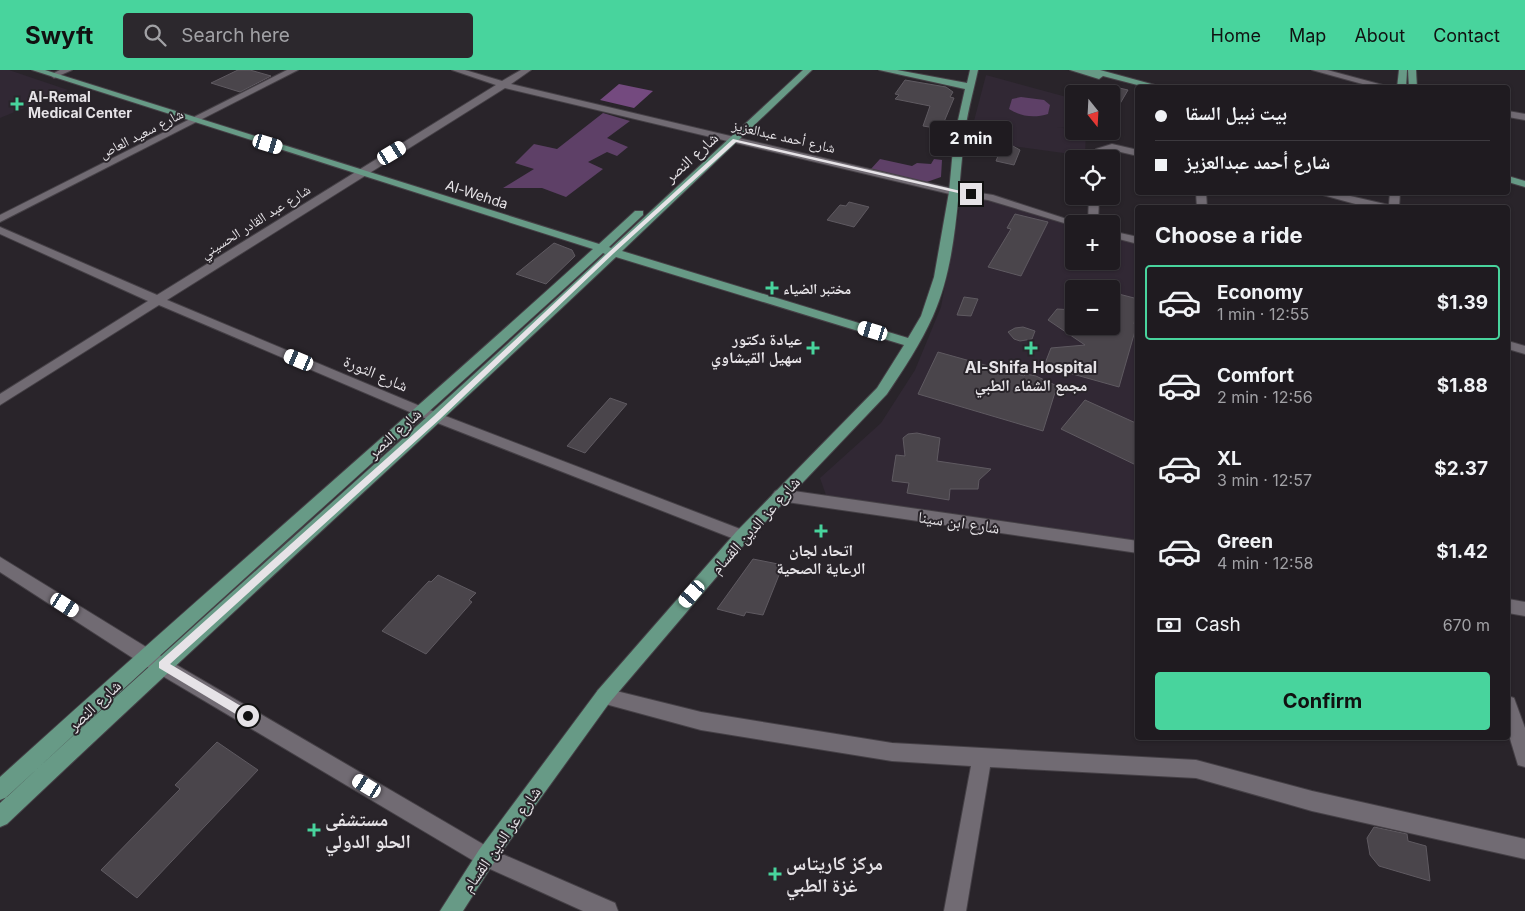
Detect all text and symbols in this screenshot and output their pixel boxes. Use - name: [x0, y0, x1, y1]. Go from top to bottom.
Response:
- search box: [123, 13, 473, 58]
- text: Swyft: [25, 21, 93, 50]
- icon: search: [141, 21, 169, 49]
- text: Search here: [181, 24, 290, 47]
- text: Home: [1211, 25, 1261, 46]
- text: Map: [1289, 25, 1326, 46]
- text: About: [1354, 25, 1405, 46]
- text: Contact: [1433, 25, 1500, 46]
- north arrow: [1065, 85, 1120, 140]
- map controls: [1065, 85, 1120, 335]
- place label: Al-Remal Medical Center: [28, 88, 132, 121]
- marker: Al-Remal Medical Center: [10, 97, 24, 111]
- text: بيت نبيل السقا: [1185, 102, 1287, 125]
- street label: شارع سعيد العاص: [96, 105, 187, 163]
- street label: شارع أحمد عبدالعزيز: [729, 116, 837, 158]
- callout: 2 min: [930, 122, 1012, 156]
- street label: شارع النصر: [659, 128, 723, 188]
- text: 2 min: [950, 128, 992, 148]
- car: [251, 132, 284, 156]
- car: [375, 139, 408, 167]
- button: locate: [1065, 150, 1120, 205]
- text: شارع أحمد عبدالعزيز: [1185, 151, 1330, 174]
- street label: Al-Wehda: [444, 176, 510, 212]
- street label: شارع عبد القادر الحسيني: [197, 180, 315, 265]
- route end: [960, 183, 982, 205]
- button: +: [1065, 215, 1120, 270]
- text: Choose a ride: [1155, 222, 1303, 248]
- place label: مختبر الضياء: [783, 280, 851, 297]
- button: −: [1065, 280, 1120, 335]
- icon: car: [1157, 280, 1202, 325]
- marker: مختبر الضياء: [765, 281, 779, 295]
- text: Economy: [1217, 281, 1303, 304]
- text: $1.39: [1437, 291, 1488, 314]
- text: 1 min · 12:55: [1217, 304, 1309, 324]
- car: [856, 319, 889, 343]
- place label: عيادة دكتور سهيل القيشاوي: [711, 329, 802, 370]
- marker: عيادة دكتور سهيل القيشاوي: [806, 341, 820, 355]
- marker: Al-Shifa Hospital مجمع الشفاء الطبي: [1024, 341, 1038, 355]
- car: [282, 347, 315, 373]
- street label: شارع الثورة: [340, 350, 411, 396]
- place label: Al-Shifa Hospital مجمع الشفاء الطبي: [965, 357, 1097, 398]
- icon: car: [1157, 363, 1202, 408]
- text: Comfort: [1217, 364, 1294, 387]
- text: $1.88: [1437, 374, 1488, 397]
- text: 2 min · 12:56: [1217, 387, 1313, 407]
- street label: شارع النصر: [362, 404, 426, 464]
- icon: car: [1157, 446, 1202, 491]
- text: XL: [1217, 447, 1242, 470]
- text: $2.37: [1434, 457, 1488, 480]
- text: 3 min · 12:57: [1217, 470, 1312, 490]
- street label: شارع عز الدين القسام: [706, 472, 805, 578]
- street label: شارع ابن سينا: [917, 506, 1001, 539]
- marker: اتحاد لجان الرعاية الصحية: [814, 524, 828, 538]
- icon: car: [1157, 529, 1202, 574]
- text: Green: [1217, 530, 1273, 553]
- place label: اتحاد لجان الرعاية الصحية: [776, 540, 866, 578]
- text: $1.42: [1436, 540, 1488, 563]
- text: 4 min · 12:58: [1217, 553, 1313, 573]
- car: [676, 578, 707, 610]
- car: [48, 591, 81, 619]
- icon: cash: [1155, 611, 1183, 639]
- text: Cash: [1195, 613, 1241, 636]
- text: 670 m: [1443, 615, 1490, 635]
- button: Confirm: [1155, 672, 1490, 730]
- street label: شارع النصر: [62, 675, 126, 736]
- route start: [237, 705, 259, 727]
- car: [350, 772, 383, 800]
- street label: شارع عز الدين القسام: [457, 782, 546, 896]
- place label: مستشفى الحلو الدولي: [325, 808, 411, 856]
- marker: مستشفى الحلو الدولي: [307, 823, 321, 837]
- place label: مركز كاريتاس غزة الطبي: [786, 852, 883, 900]
- marker: مركز كاريتاس غزة الطبي: [768, 867, 782, 881]

